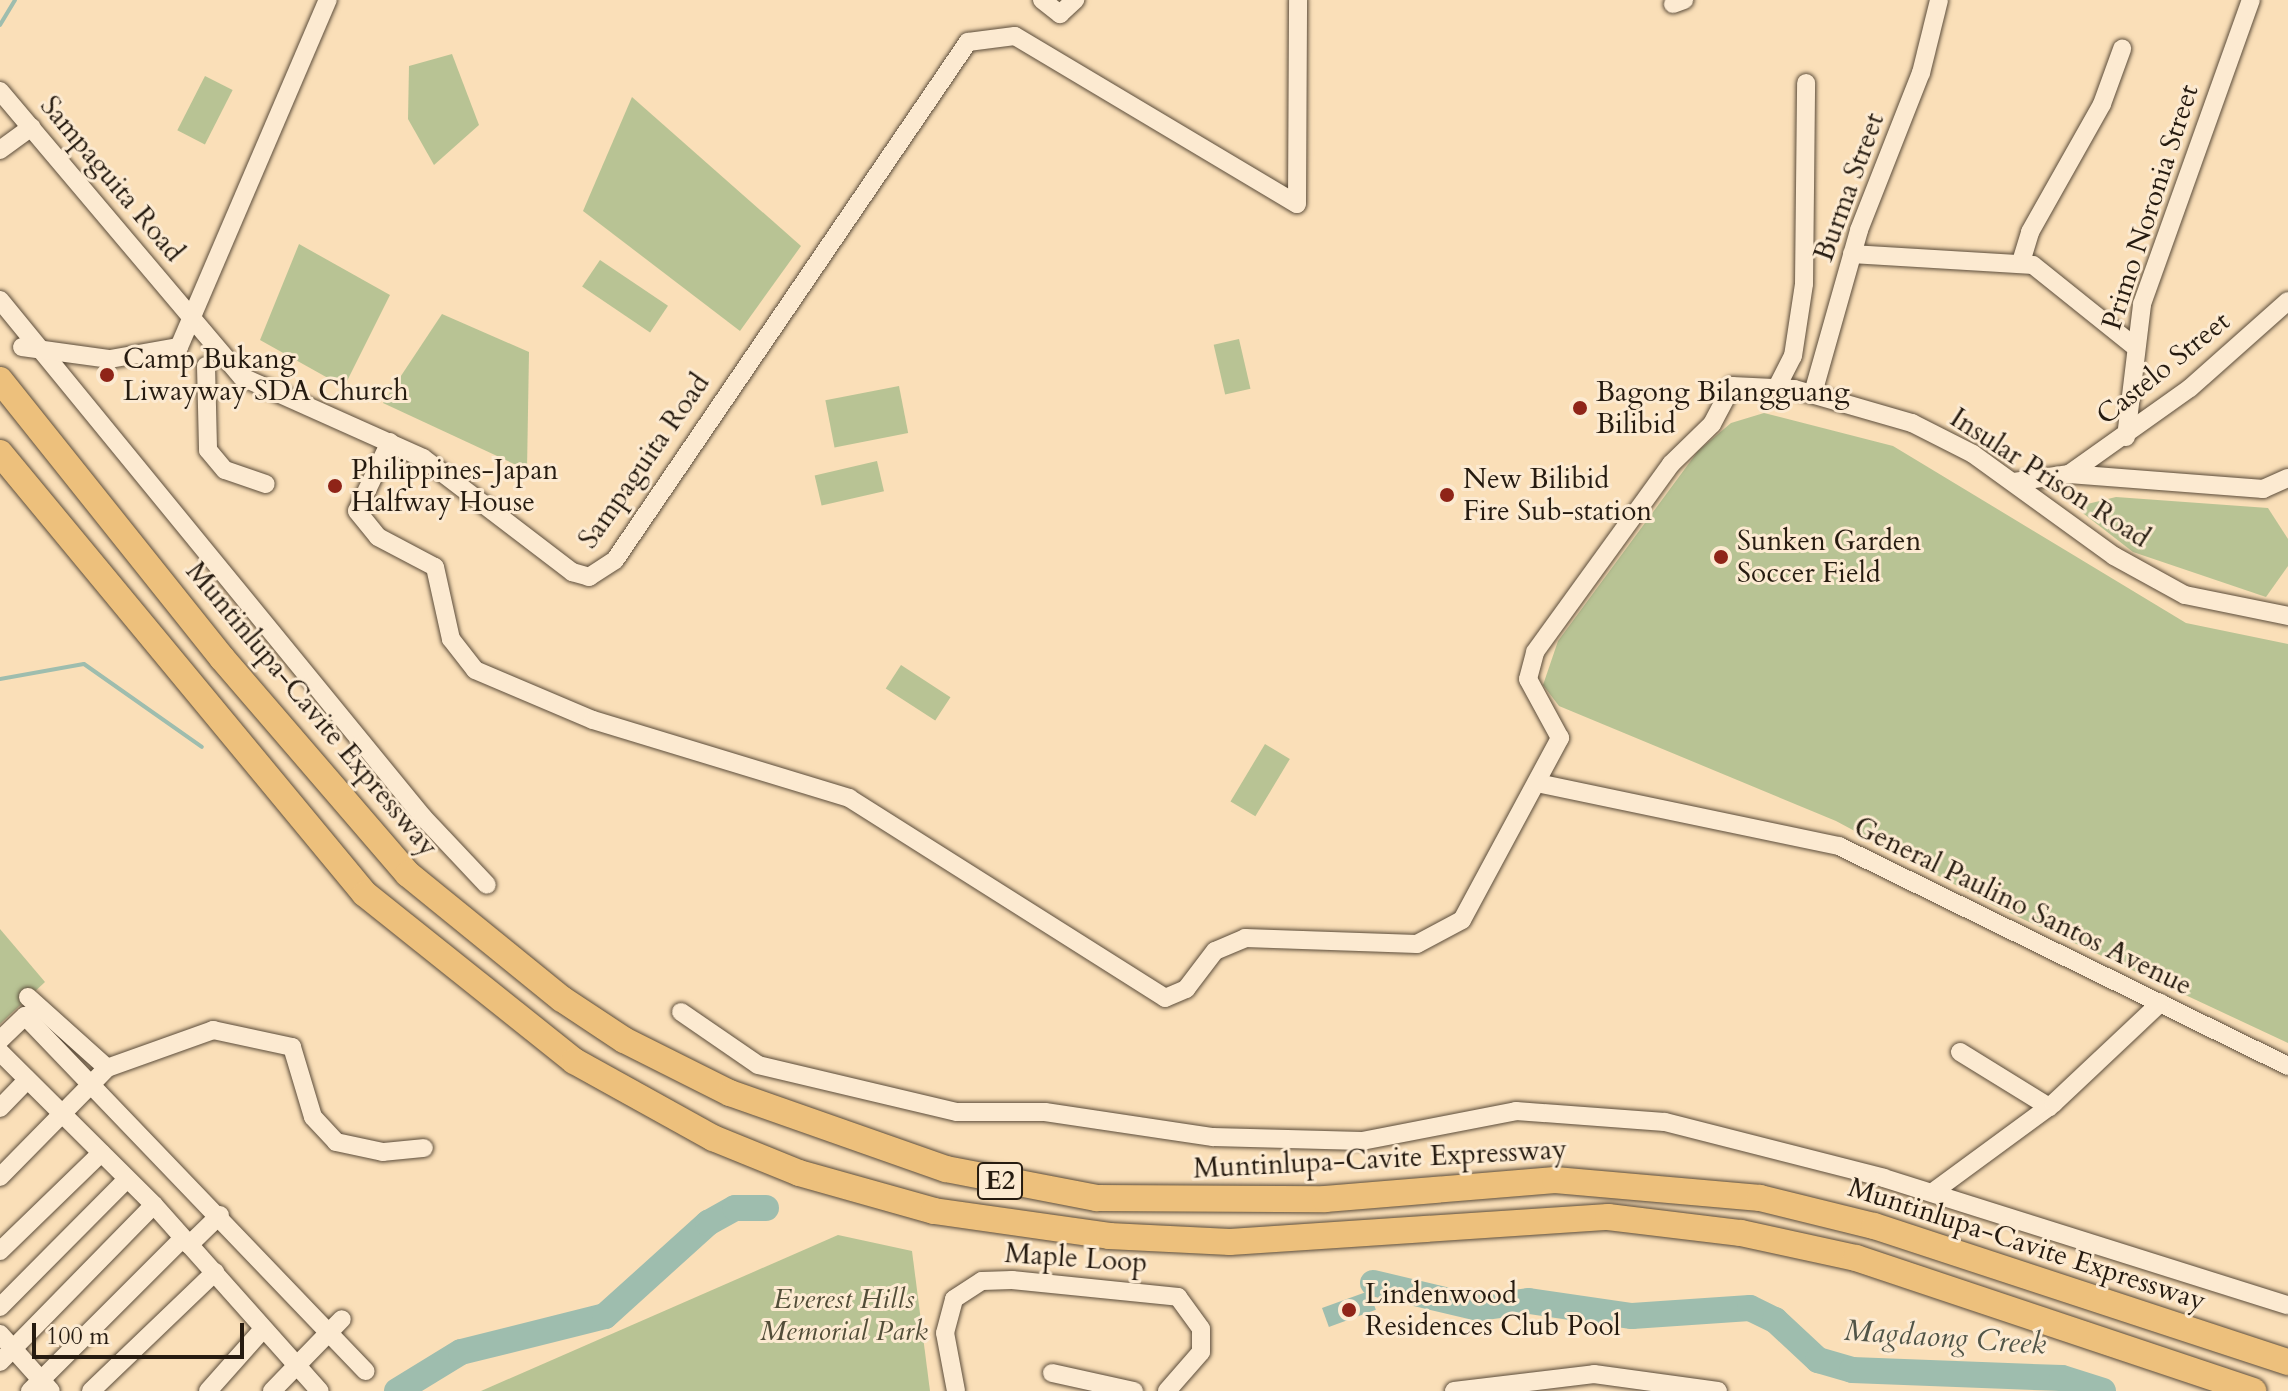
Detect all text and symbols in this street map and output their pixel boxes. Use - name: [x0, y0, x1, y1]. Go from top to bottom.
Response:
- street label: Primo Noronia Street: [2094, 80, 2206, 334]
- street label: Sampaguita Road: [33, 89, 191, 269]
- street label: Burma Street: [1807, 108, 1891, 266]
- street label: Castelo Street: [2090, 304, 2236, 432]
- place label: Camp Bukang Liwayway SDA Church: [123, 342, 409, 408]
- marker: Camp Bukang Liwayway SDA Church: [98, 366, 116, 384]
- street label: Sampaguita Road: [571, 367, 717, 555]
- place label: Bagong Bilangguang Bilibid: [1596, 375, 1850, 441]
- marker: Bagong Bilangguang Bilibid: [1571, 399, 1589, 417]
- street label: Insular Prison Road: [1944, 401, 2156, 555]
- place label: Philippines-Japan Halfway House: [351, 453, 558, 519]
- place label: New Bilibid Fire Sub-station: [1463, 462, 1652, 528]
- marker: Philippines-Japan Halfway House: [326, 477, 344, 495]
- marker: New Bilibid Fire Sub-station: [1438, 486, 1456, 504]
- place label: Sunken Garden Soccer Field: [1737, 524, 1921, 590]
- marker: Sunken Garden Soccer Field: [1712, 548, 1730, 566]
- street label: Muntinlupa-Cavite Expressway: [179, 555, 445, 863]
- street label: General Paulino Santos Avenue: [1849, 809, 2197, 1003]
- street label: Muntinlupa-Cavite Expressway: [1192, 1132, 1568, 1186]
- road number: E2: [976, 1159, 1024, 1203]
- street label: Muntinlupa-Cavite Expressway: [1844, 1170, 2210, 1318]
- street label: Maple Loop: [1004, 1236, 1148, 1280]
- place label: Lindenwood Residences Club Pool: [1365, 1277, 1621, 1343]
- park label: Everest Hills Memorial Park: [760, 1282, 928, 1348]
- marker: Lindenwood Residences Club Pool: [1340, 1301, 1358, 1319]
- scale bar: [36, 1307, 248, 1357]
- water label: Magdaong Creek: [1843, 1313, 2047, 1363]
- text: 100 m: [46, 1320, 110, 1353]

